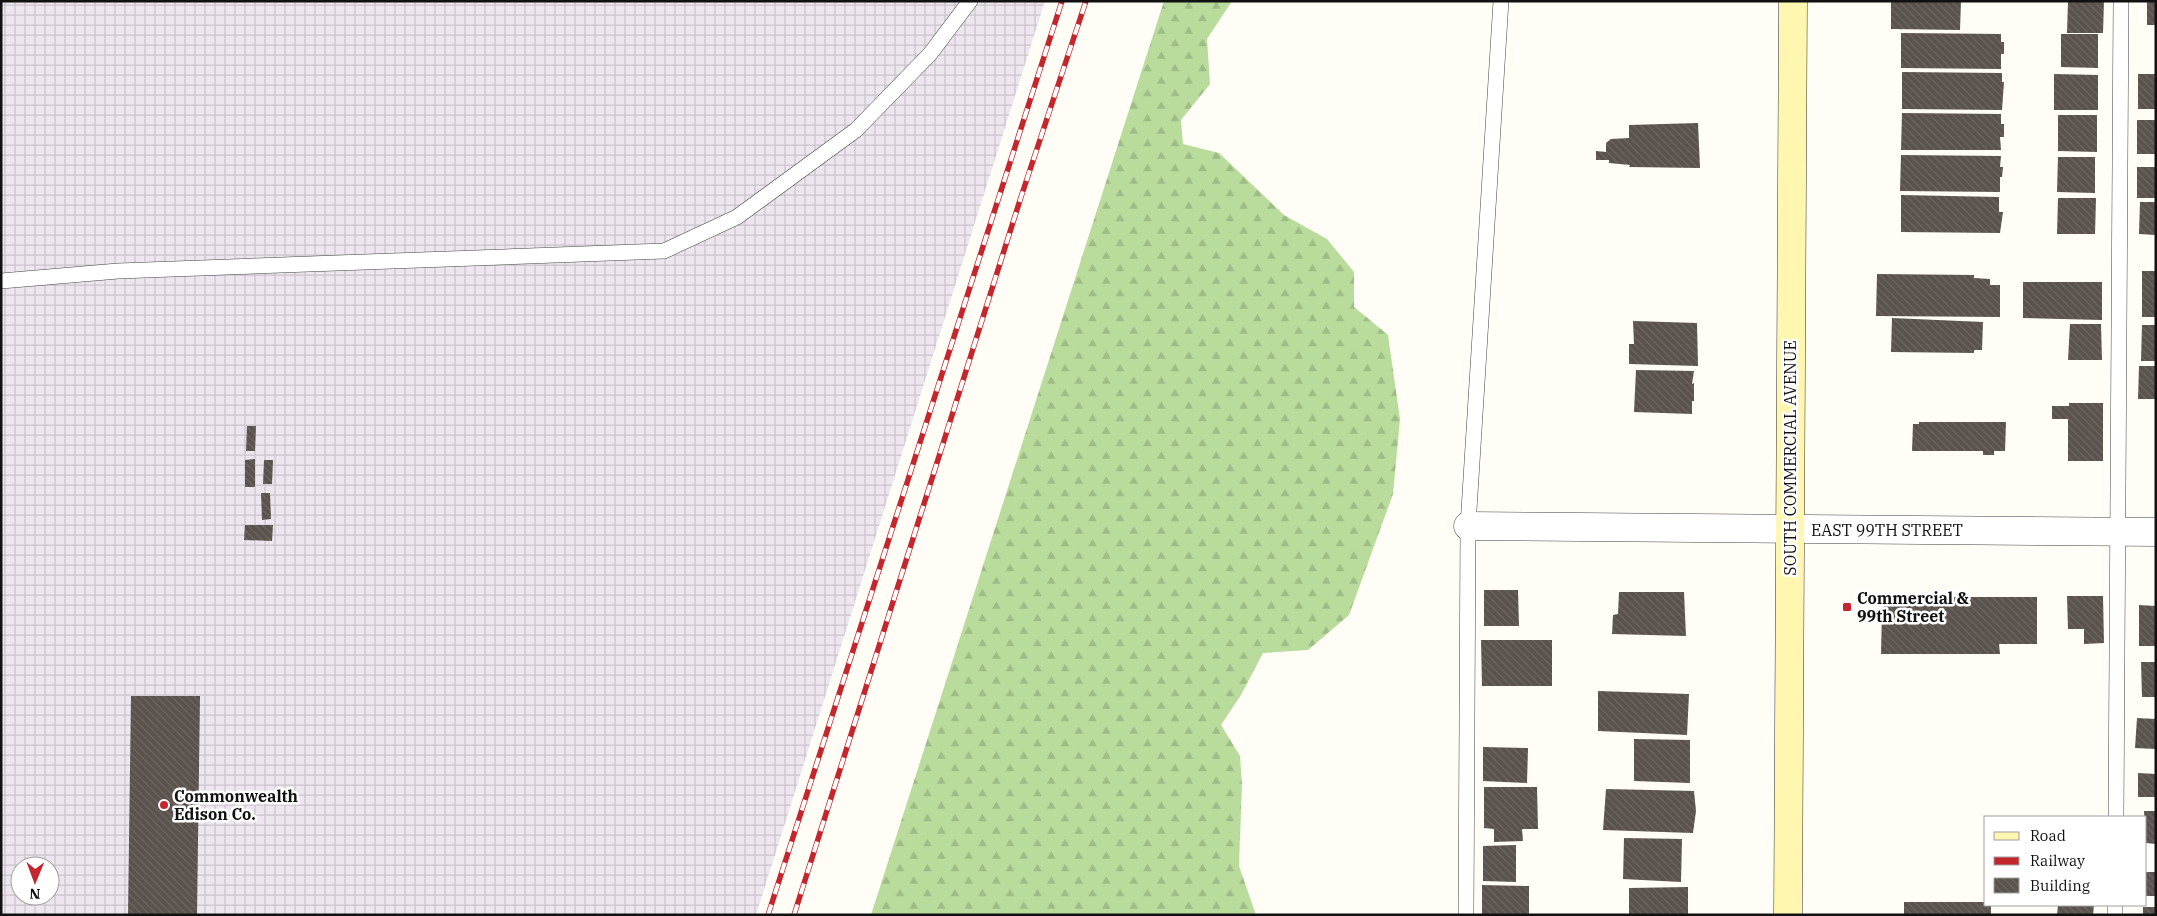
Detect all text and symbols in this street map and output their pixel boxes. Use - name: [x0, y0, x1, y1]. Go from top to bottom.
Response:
- street label: SOUTH COMMERCIAL AVENUE: [1780, 340, 1800, 576]
- street label: EAST 99TH STREET: [1811, 520, 1963, 540]
- place label: Commercial & 99th Street: [1857, 588, 1969, 626]
- marker: Commercial & 99th Street: [1841, 601, 1853, 613]
- place label: Commonwealth Edison Co.: [174, 786, 298, 824]
- marker: Commonwealth Edison Co.: [158, 799, 170, 811]
- legend: [1984, 816, 2147, 906]
- text: Road: [2030, 826, 2066, 845]
- text: Railway: [2030, 851, 2085, 870]
- north arrow: [10, 856, 60, 906]
- text: Building: [2030, 876, 2090, 895]
- text: N: [29, 885, 40, 903]

